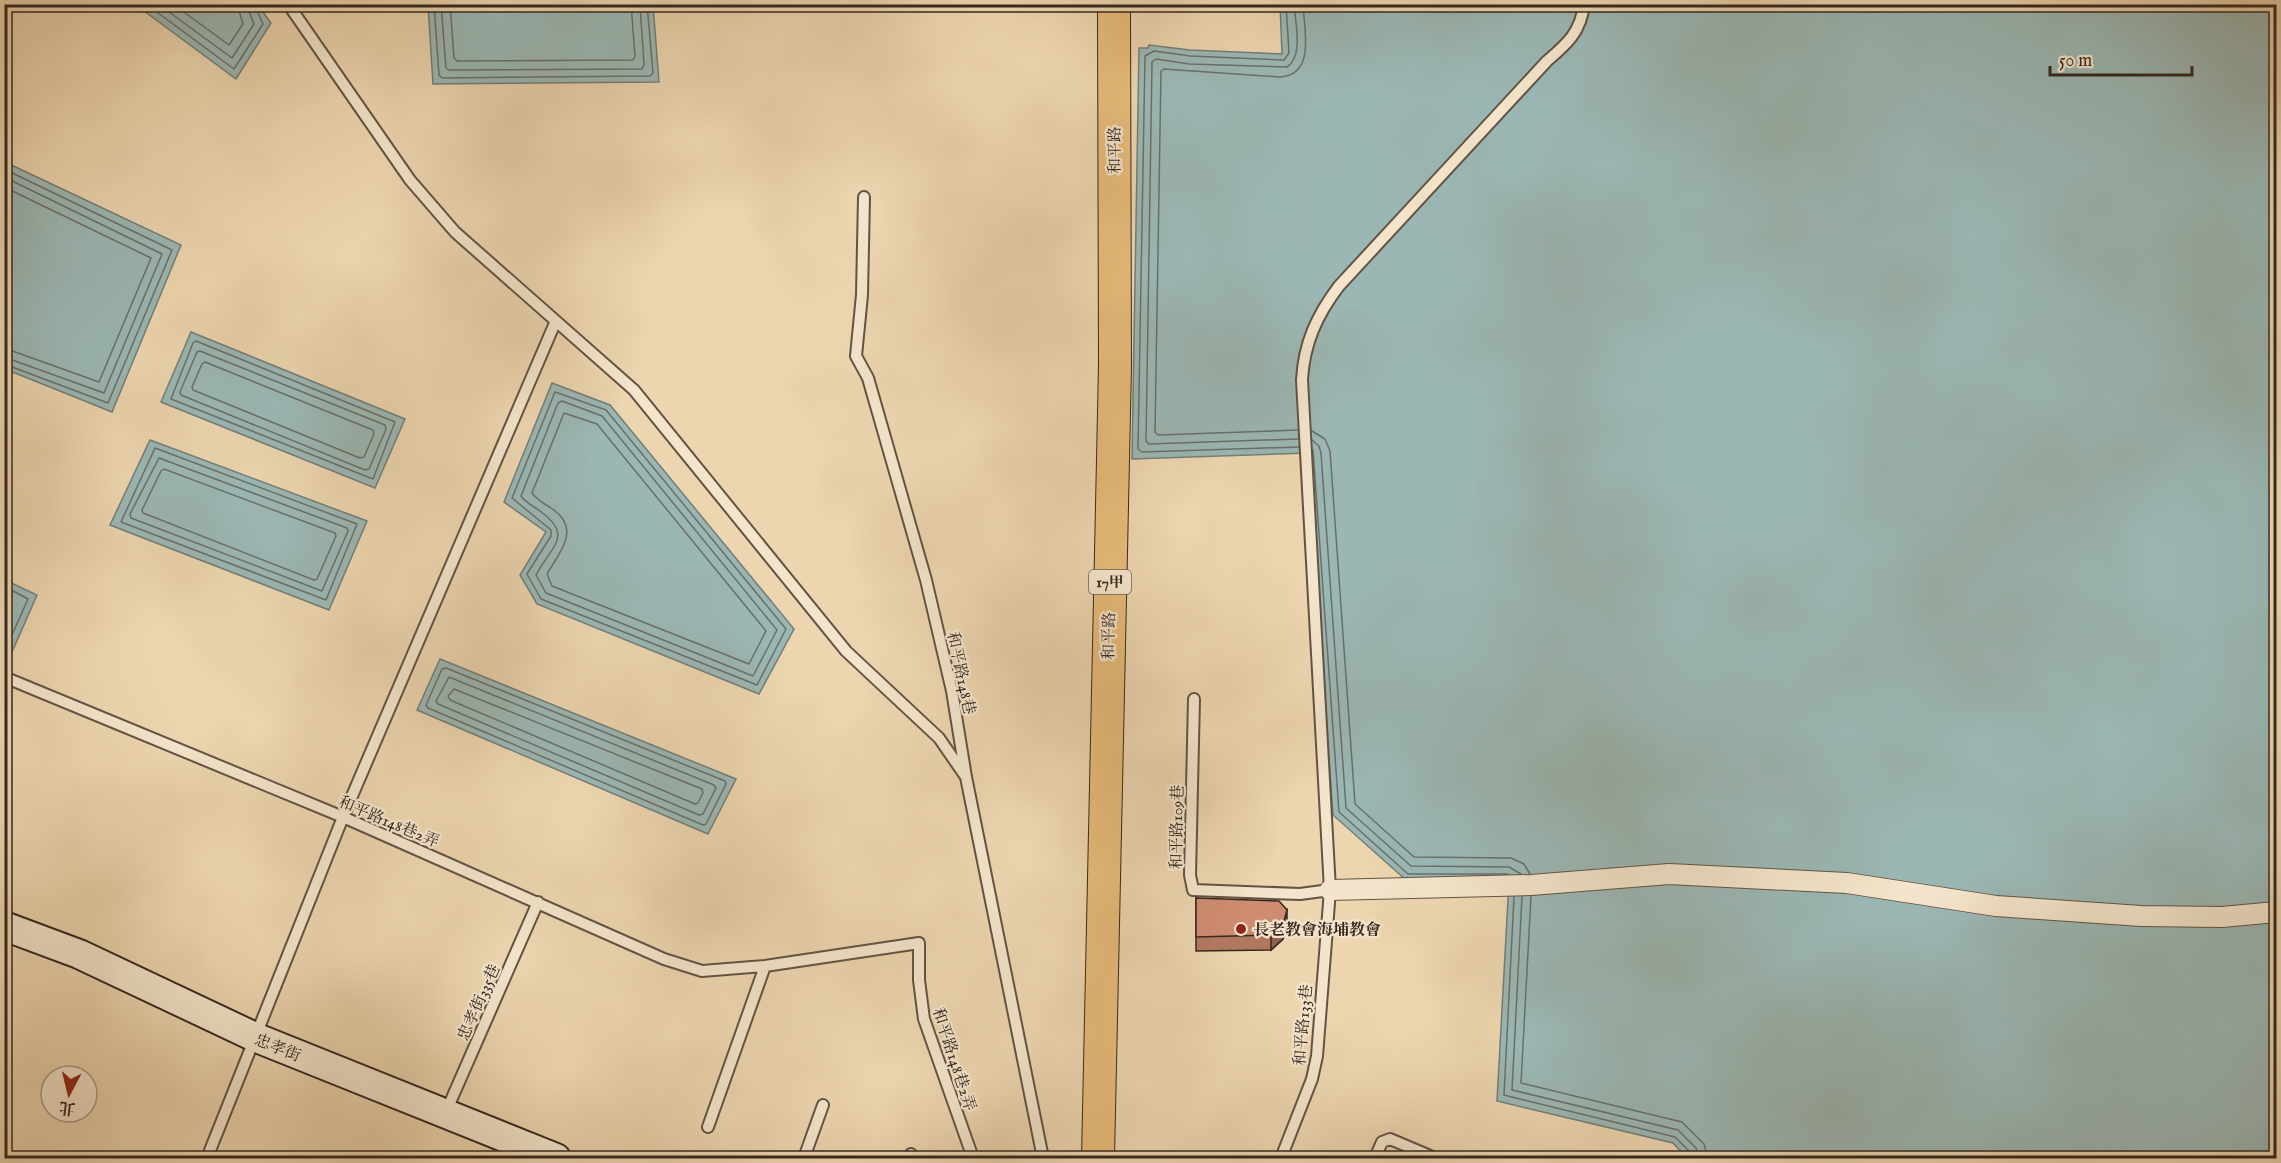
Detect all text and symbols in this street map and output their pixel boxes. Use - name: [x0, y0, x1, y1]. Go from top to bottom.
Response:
- scale bar: [2050, 39, 2192, 77]
- text: 50 m: [2059, 50, 2092, 73]
- street label: 和平路: [1106, 126, 1126, 174]
- road number: 17甲: [1089, 570, 1131, 594]
- street label: 和平路: [1100, 612, 1120, 660]
- street label: 和平路148巷: [942, 630, 979, 717]
- street label: 和平路109巷: [1167, 784, 1189, 870]
- street label: 和平路148巷2弄: [335, 793, 442, 853]
- place label: 長老教會海埔教會: [1253, 921, 1381, 941]
- marker: 長老教會海埔教會: [1234, 922, 1248, 936]
- street label: 忠孝街335巷: [454, 961, 506, 1044]
- street label: 和平路133巷: [1290, 983, 1318, 1067]
- street label: 和平路148巷2弄: [927, 1005, 979, 1114]
- street label: 忠孝街: [251, 1031, 303, 1067]
- north arrow: [39, 1064, 99, 1124]
- text: 北: [58, 1096, 77, 1118]

